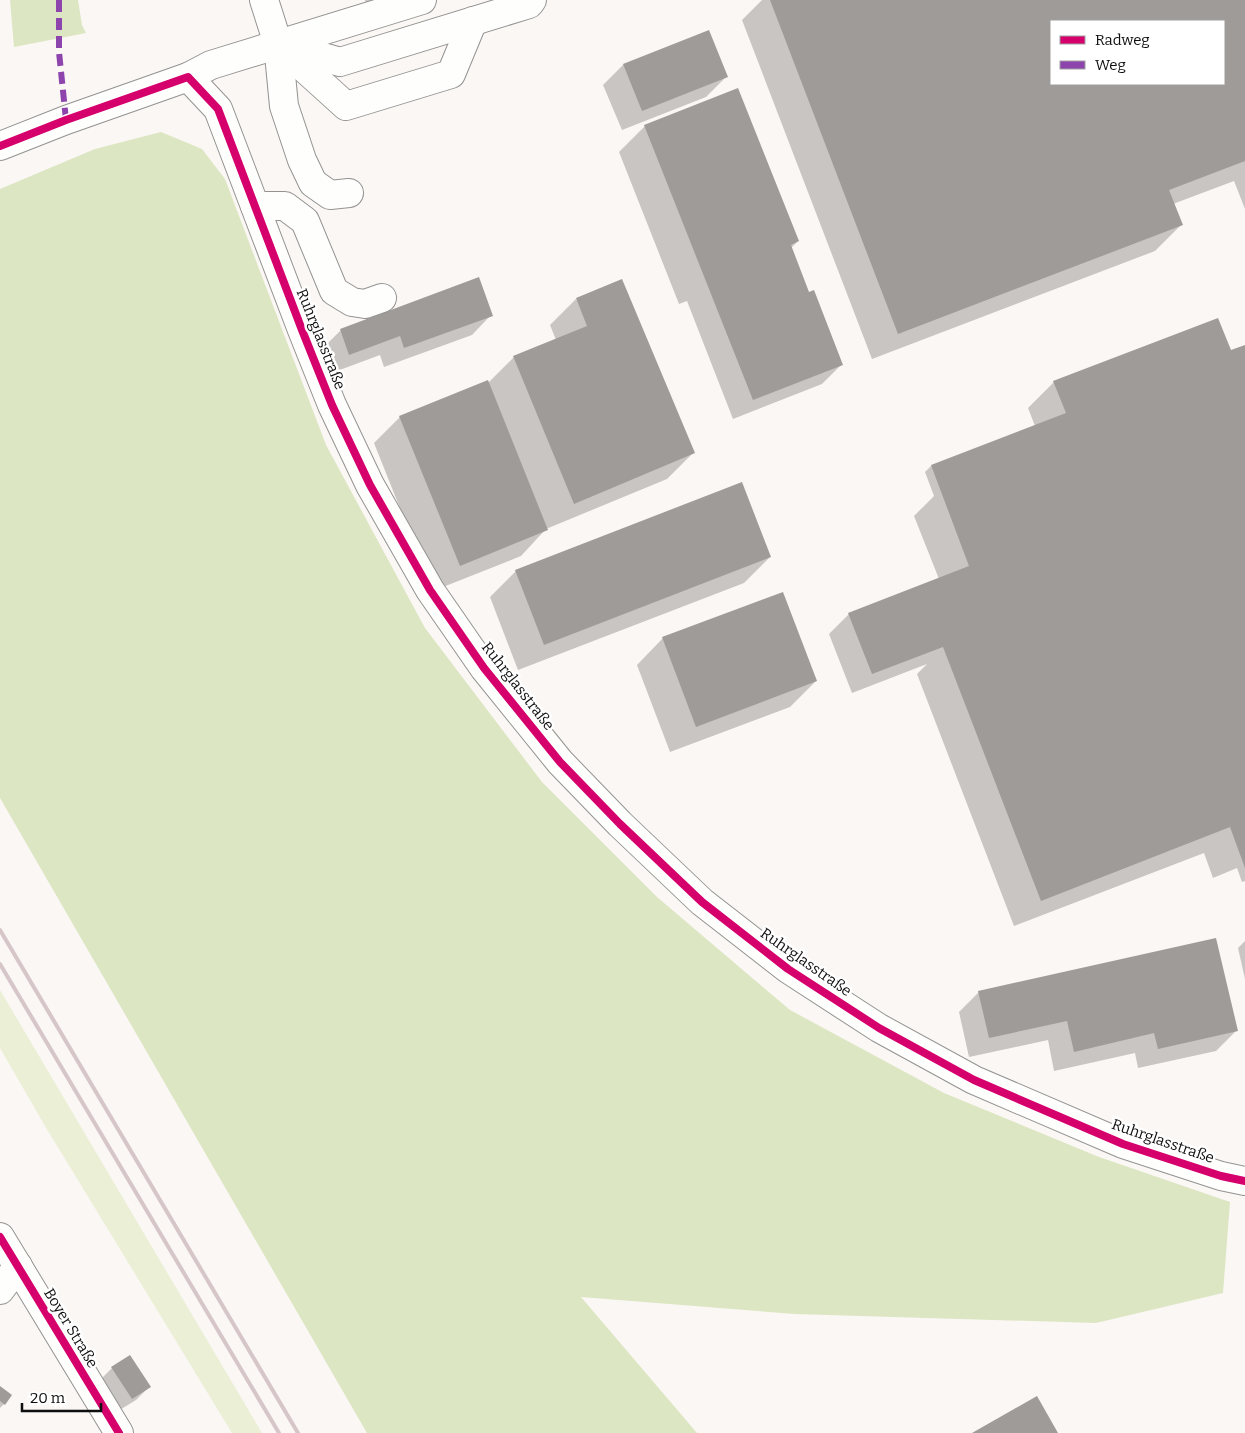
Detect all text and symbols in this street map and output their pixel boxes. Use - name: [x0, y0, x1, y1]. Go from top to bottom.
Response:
- legend: [1050, 20, 1225, 85]
- text: Radweg: [1095, 31, 1150, 49]
- text: Weg: [1095, 56, 1126, 74]
- street label: Ruhrglasstraße: [293, 286, 349, 392]
- street label: Ruhrglasstraße: [478, 638, 558, 734]
- street label: Ruhrglasstraße: [757, 924, 855, 1000]
- street label: Ruhrglasstraße: [1109, 1115, 1217, 1167]
- street label: Boyer Straße: [40, 1285, 102, 1371]
- scale bar: [22, 1380, 101, 1412]
- text: 20 m: [30, 1389, 66, 1407]

